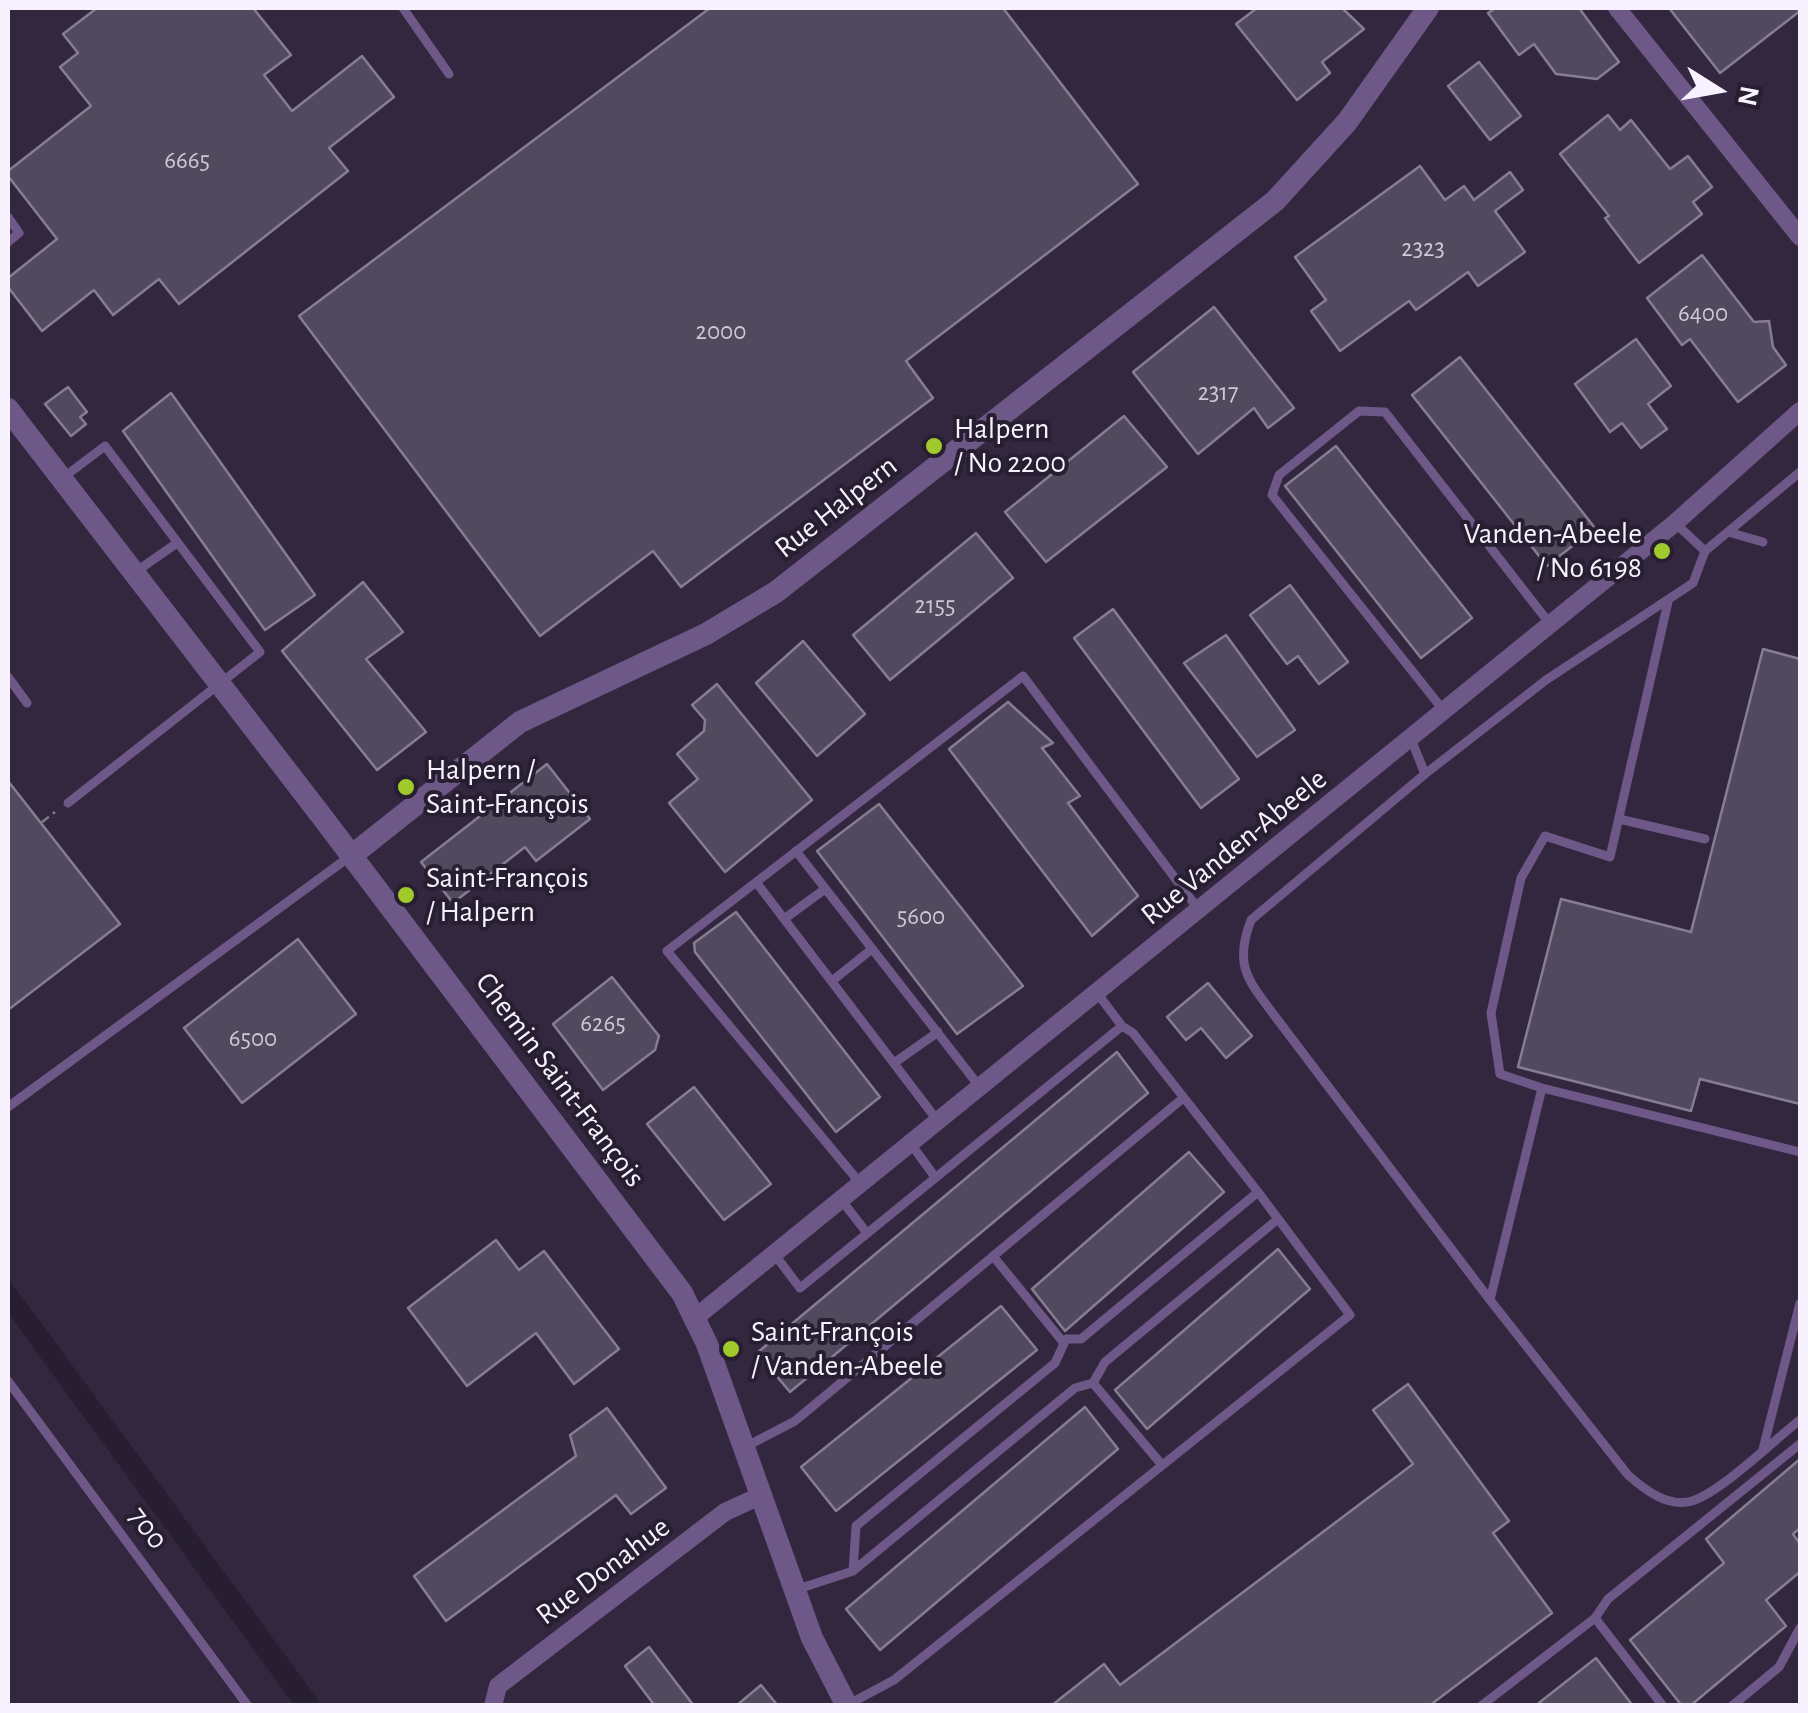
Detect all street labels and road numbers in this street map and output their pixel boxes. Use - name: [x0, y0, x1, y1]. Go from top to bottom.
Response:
- street label: Rue Halpern: [768, 448, 904, 566]
- street label: Rue Vanden-Abeele: [1134, 761, 1334, 933]
- street label: Chemin Saint-François: [468, 966, 652, 1194]
- street label: 700: [120, 1500, 176, 1556]
- street label: Rue Donahue: [529, 1509, 677, 1633]

